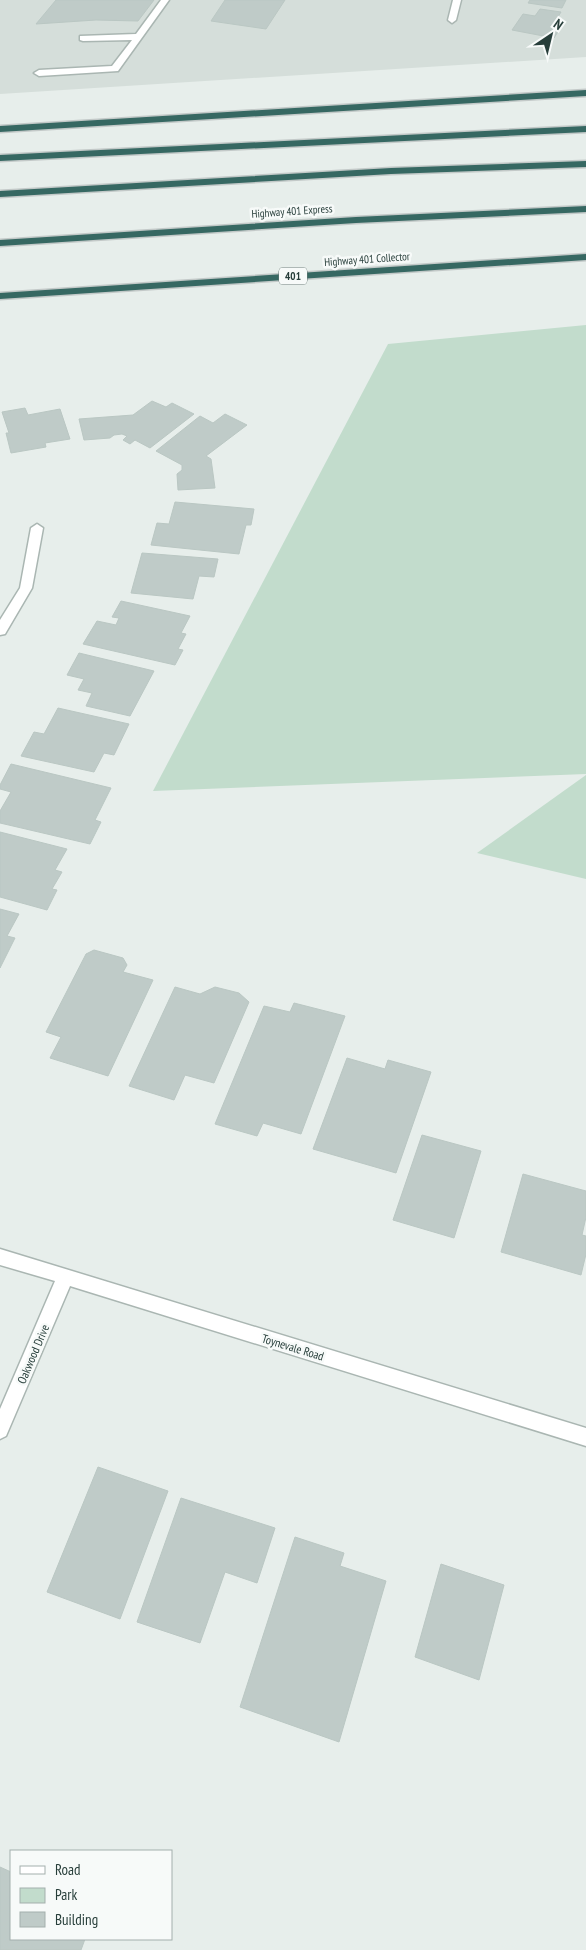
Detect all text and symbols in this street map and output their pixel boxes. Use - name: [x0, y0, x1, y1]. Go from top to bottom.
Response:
- north arrow: [526, 10, 576, 60]
- text: N: [550, 15, 567, 34]
- street label: Highway 401 Express: [251, 201, 333, 221]
- street label: Highway 401 Collector: [324, 249, 410, 269]
- road number: 401: [279, 268, 307, 284]
- street label: Oakwood Drive: [14, 1322, 52, 1386]
- street label: Toynevale Road: [260, 1330, 326, 1364]
- legend: [10, 1850, 172, 1940]
- text: Road: [55, 1860, 81, 1879]
- text: Park: [55, 1885, 77, 1904]
- text: Building: [55, 1910, 98, 1929]

